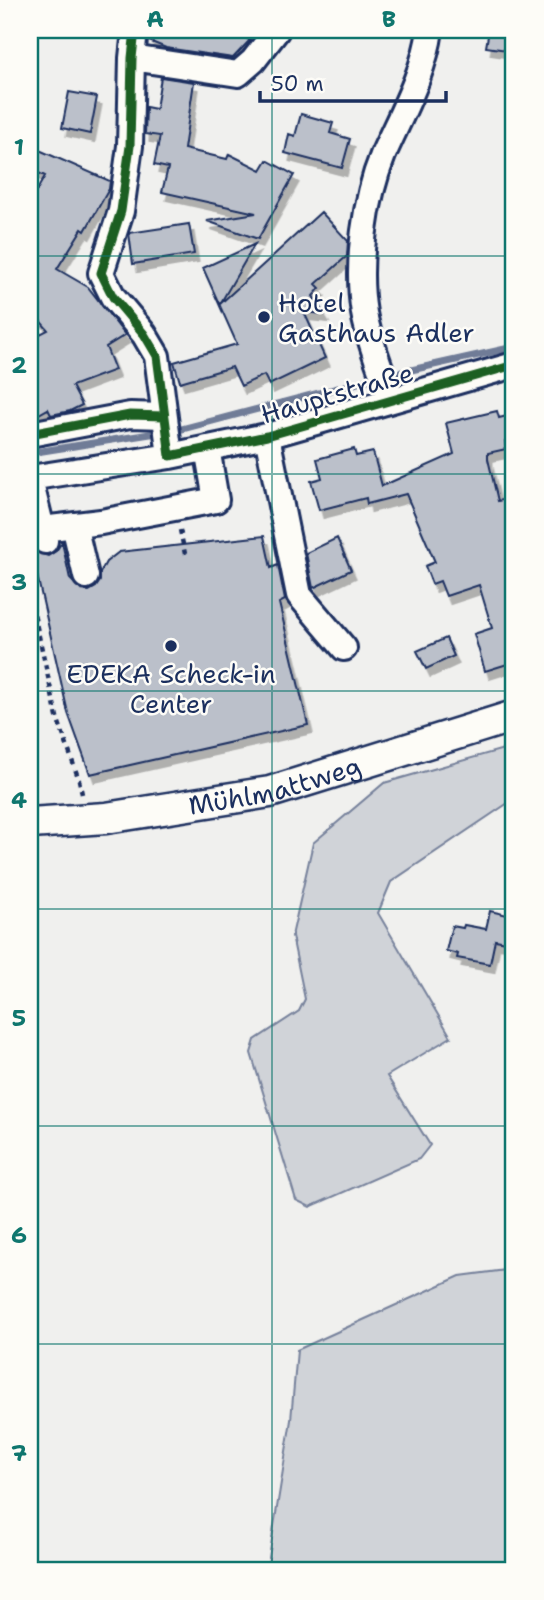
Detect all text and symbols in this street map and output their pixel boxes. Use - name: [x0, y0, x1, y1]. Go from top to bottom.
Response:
- text: A: [146, 4, 164, 34]
- text: B: [382, 4, 396, 34]
- scale bar: [260, 60, 446, 104]
- text: 50 m: [271, 70, 324, 98]
- text: 1: [14, 132, 24, 162]
- place label: Hotel Gasthaus Adler: [278, 285, 475, 350]
- marker: Hotel Gasthaus Adler: [256, 309, 272, 325]
- text: 2: [11, 350, 27, 380]
- street label: Hauptstraße: [257, 355, 417, 431]
- text: 3: [11, 567, 27, 597]
- marker: EDEKA Scheck-in Center: [163, 638, 179, 654]
- place label: EDEKA Scheck-in Center: [66, 656, 276, 721]
- street label: Mühlmattweg: [186, 747, 365, 822]
- text: 4: [11, 785, 27, 815]
- text: 5: [12, 1003, 26, 1033]
- text: 6: [11, 1220, 27, 1250]
- text: 7: [11, 1438, 27, 1468]

